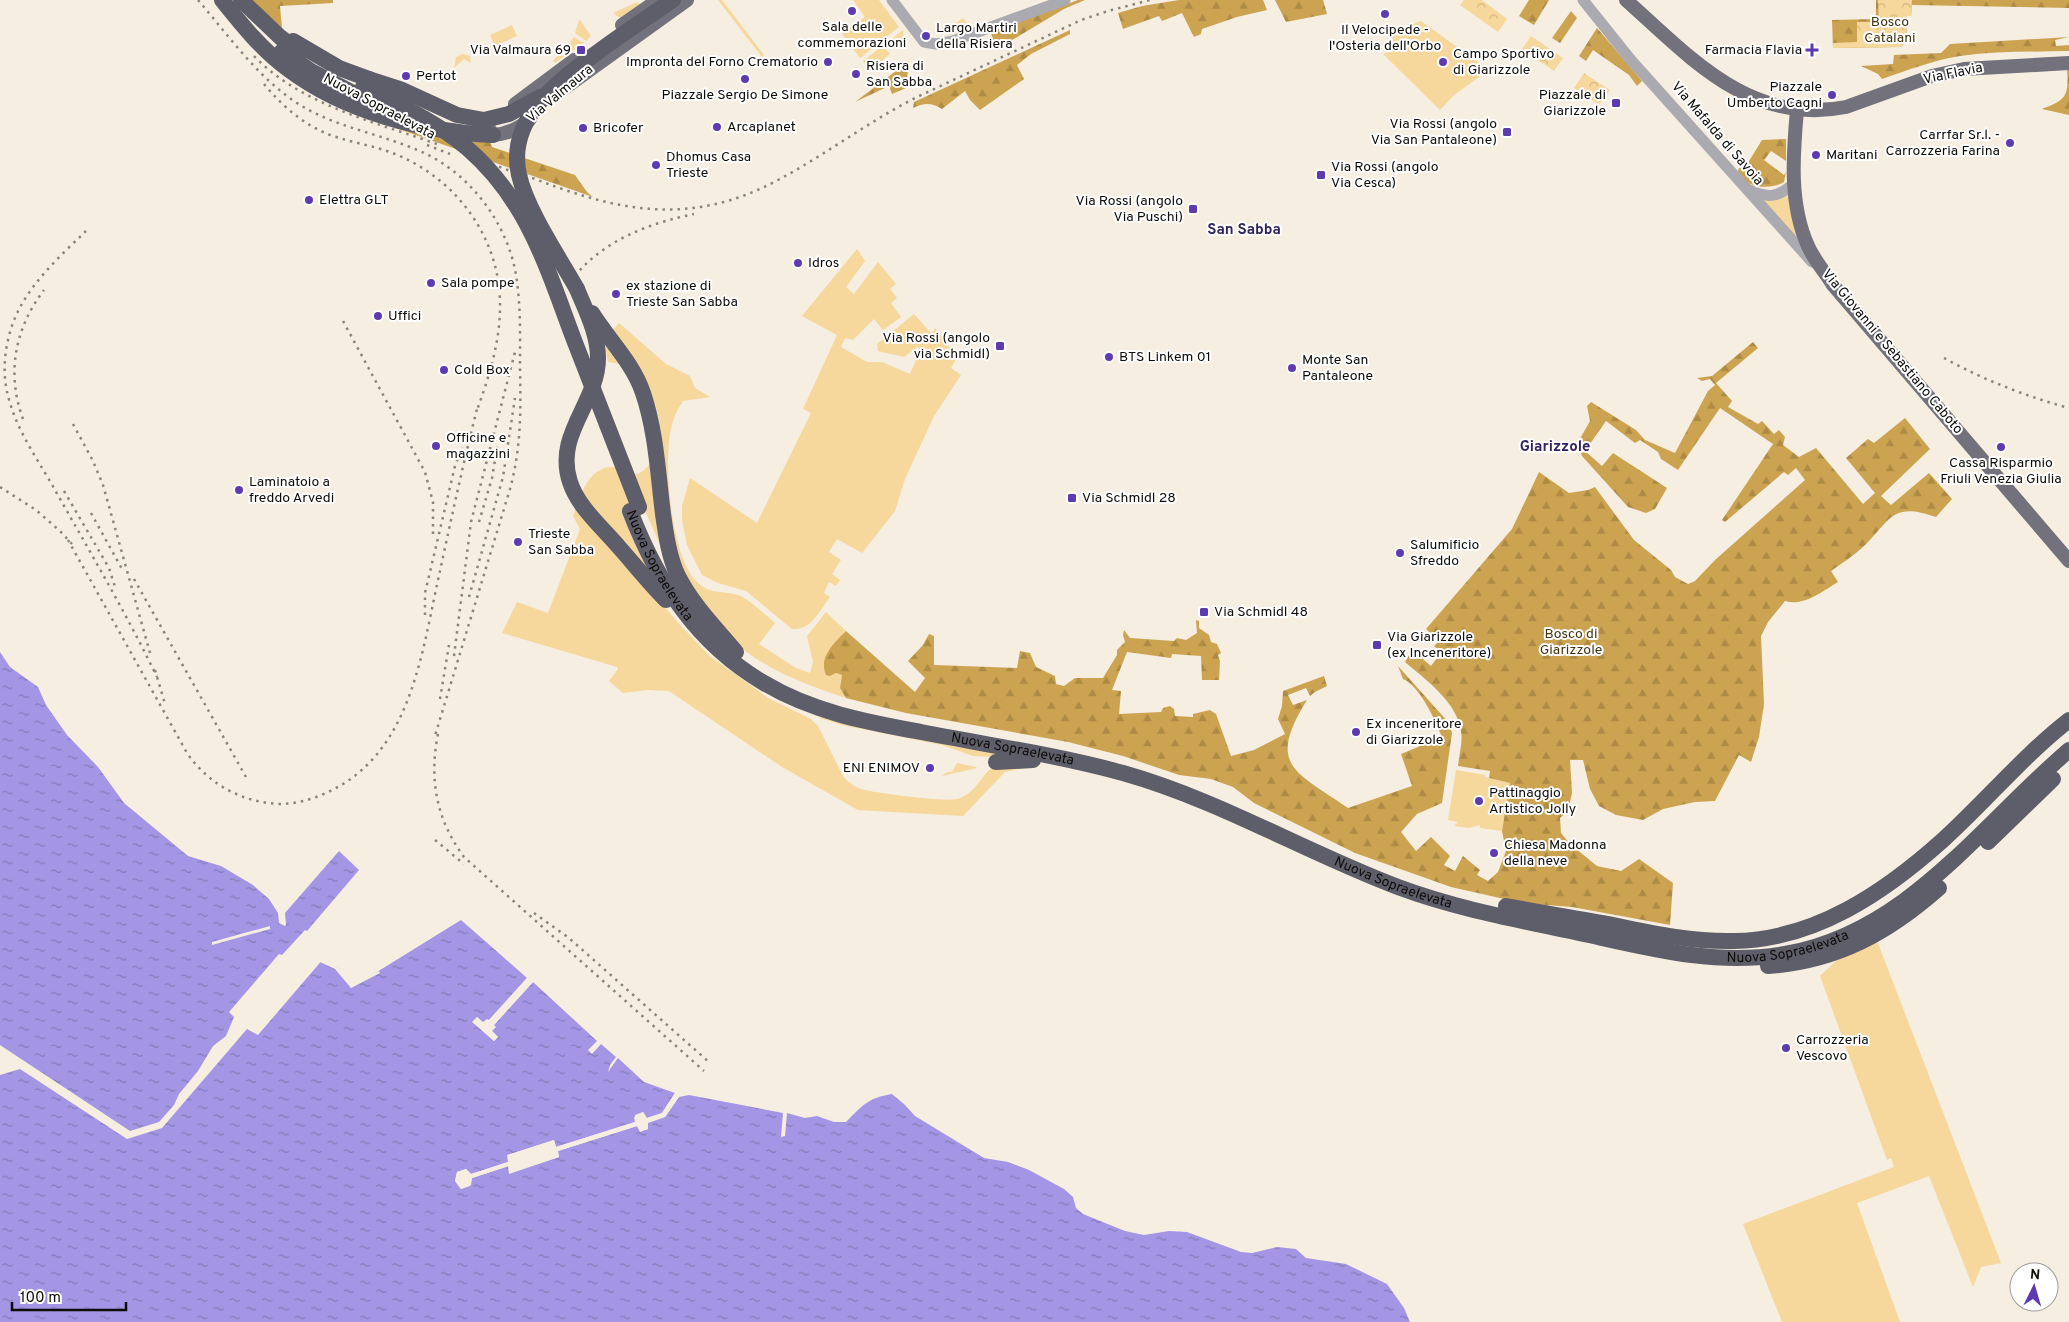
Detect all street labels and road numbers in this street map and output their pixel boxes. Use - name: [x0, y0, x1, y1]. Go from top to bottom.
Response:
- street label: Via Flavia: [1922, 59, 1984, 89]
- street label: Via Valmaura: [523, 61, 597, 127]
- street label: Nuova Sopraelevata: [320, 70, 438, 144]
- street label: Via Mafalda di Savoia: [1667, 79, 1767, 189]
- street label: Via Giovanni e Sebastiano Caboto: [1818, 266, 1966, 438]
- street label: Nuova Sopraelevata: [622, 508, 697, 625]
- street label: Nuova Sopraelevata: [950, 729, 1076, 769]
- street label: Nuova Sopraelevata: [1332, 853, 1454, 912]
- street label: Nuova Sopraelevata: [1726, 927, 1851, 966]

